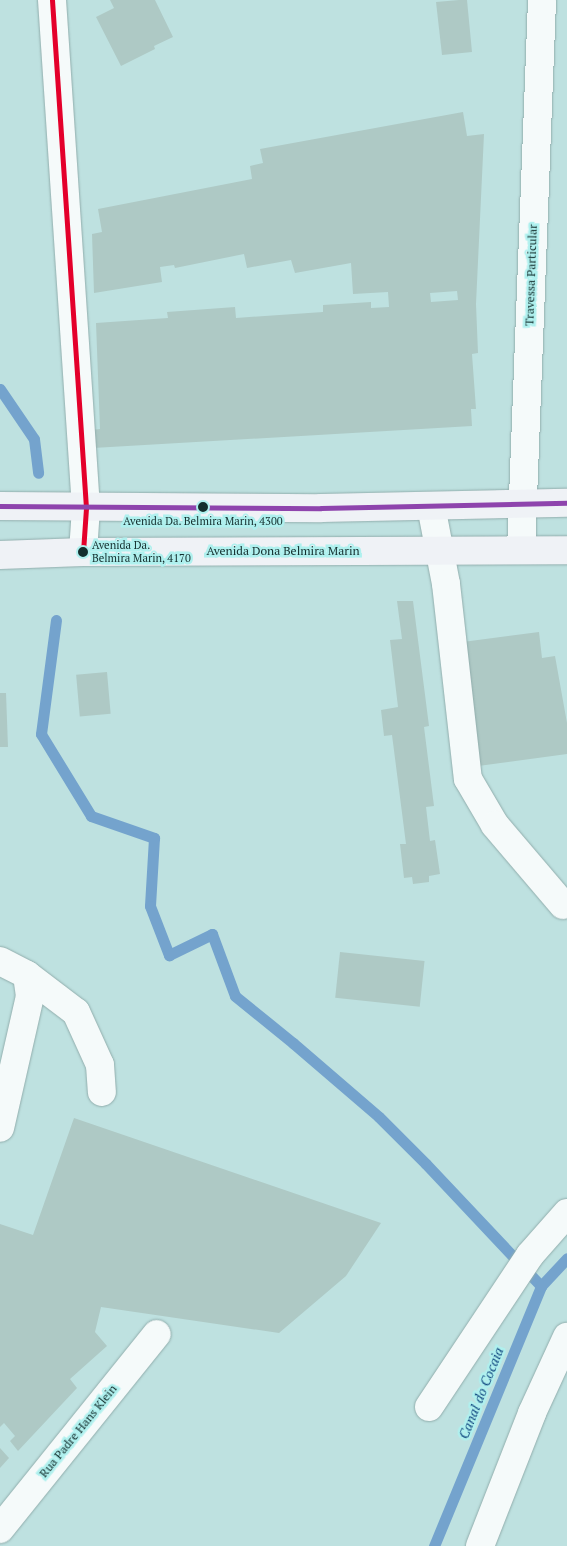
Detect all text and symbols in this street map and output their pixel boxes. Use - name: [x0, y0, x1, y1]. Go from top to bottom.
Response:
- street label: Travessa Particular: [522, 224, 540, 326]
- marker: Avenida Da. Belmira Marin, 4300: [198, 502, 208, 512]
- place label: Avenida Da. Belmira Marin, 4300: [123, 514, 283, 528]
- place label: Avenida Da. Belmira Marin, 4170: [92, 539, 191, 565]
- street label: Avenida Dona Belmira Marin: [206, 544, 360, 558]
- marker: Avenida Da. Belmira Marin, 4170: [78, 547, 88, 557]
- water label: Canal do Cocaia: [455, 1345, 507, 1441]
- street label: Rua Padre Hans Klein: [36, 1382, 120, 1480]

